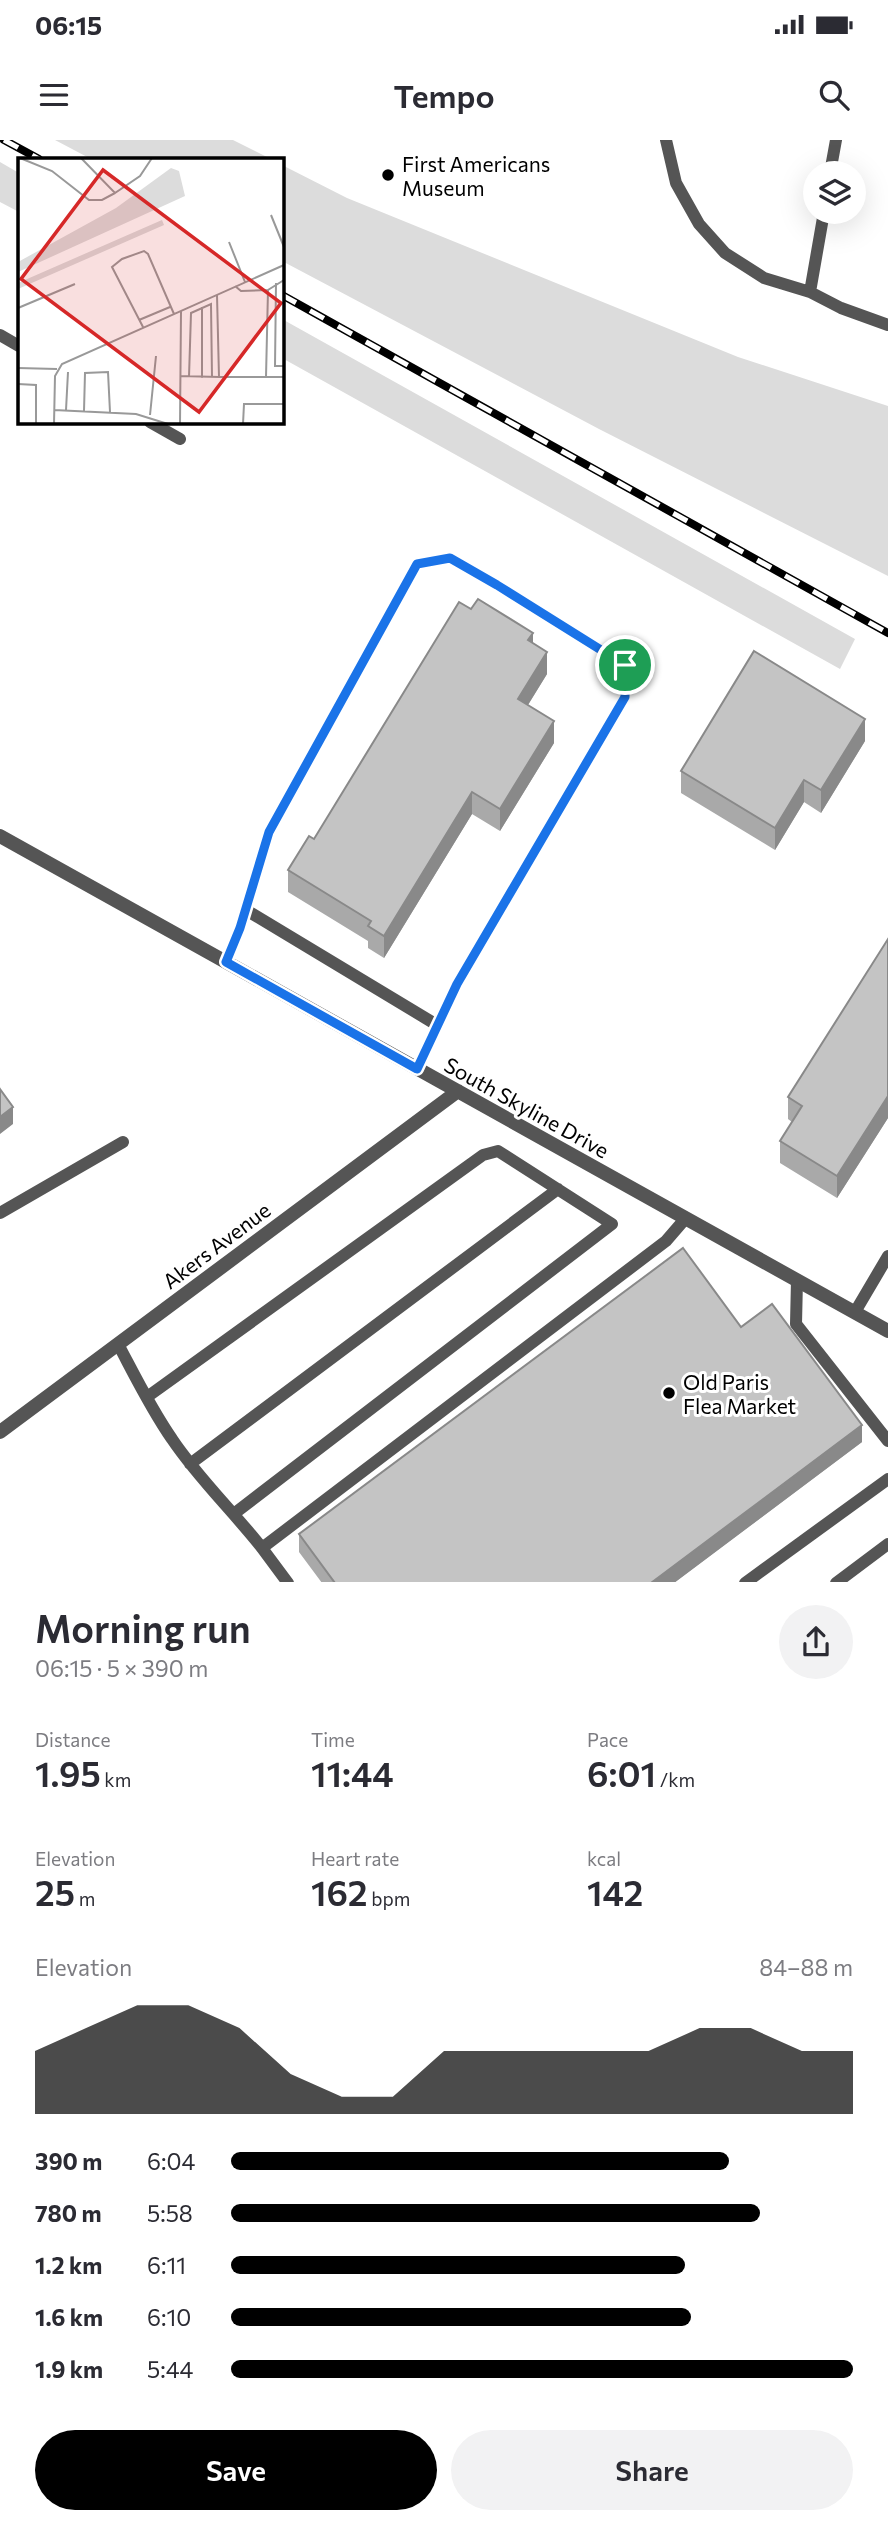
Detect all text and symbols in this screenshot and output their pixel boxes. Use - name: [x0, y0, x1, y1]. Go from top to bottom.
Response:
- text: 06:15: [35, 9, 102, 40]
- text: Tempo: [393, 75, 495, 115]
- icon: menu: [35, 76, 73, 114]
- icon: search: [815, 76, 853, 114]
- place label: First Americans Museum: [402, 151, 550, 200]
- inset map: [18, 158, 284, 424]
- map controls: [803, 161, 866, 224]
- button: layers: [803, 161, 866, 224]
- marker: First Americans Museum: [380, 167, 396, 183]
- pin: [595, 635, 655, 695]
- icon: arrive: [606, 646, 644, 684]
- street label: South Skyline Drive: [440, 1051, 614, 1163]
- street label: Akers Avenue: [157, 1196, 275, 1294]
- place label: Old Paris Flea Market: [683, 1369, 796, 1418]
- marker: Old Paris Flea Market: [661, 1385, 677, 1401]
- text: Morning run: [35, 1604, 251, 1651]
- button: share: [779, 1605, 853, 1679]
- text: 06:15 · 5 × 390 m: [35, 1654, 208, 1682]
- text: Distance: [35, 1728, 111, 1751]
- text: Time: [311, 1728, 355, 1751]
- text: Pace: [587, 1728, 628, 1751]
- text: 1.95: [35, 1751, 101, 1794]
- text: 11:44: [311, 1751, 394, 1794]
- text: 6:01: [587, 1751, 656, 1794]
- text: km: [101, 1768, 131, 1791]
- text: /km: [656, 1768, 695, 1791]
- text: Elevation: [35, 1847, 115, 1870]
- text: Heart rate: [311, 1847, 399, 1870]
- text: kcal: [587, 1847, 621, 1870]
- text: 25: [35, 1870, 75, 1913]
- text: 162: [311, 1870, 368, 1913]
- text: 142: [587, 1870, 643, 1913]
- text: m: [75, 1887, 95, 1910]
- text: bpm: [368, 1887, 410, 1910]
- text: Elevation: [35, 1953, 132, 1981]
- text: 84–88 m: [759, 1953, 853, 1981]
- text: 390 m: [35, 2147, 102, 2175]
- text: 6:04: [147, 2147, 195, 2175]
- text: 780 m: [35, 2199, 101, 2227]
- text: 5:58: [147, 2199, 193, 2227]
- text: 1.2 km: [35, 2251, 102, 2279]
- text: 6:11: [147, 2251, 186, 2279]
- text: 1.6 km: [35, 2303, 103, 2331]
- text: 6:10: [147, 2303, 191, 2331]
- text: 1.9 km: [35, 2355, 103, 2383]
- text: 5:44: [147, 2355, 193, 2383]
- button: Save: [35, 2430, 437, 2510]
- button: Share: [451, 2430, 853, 2510]

